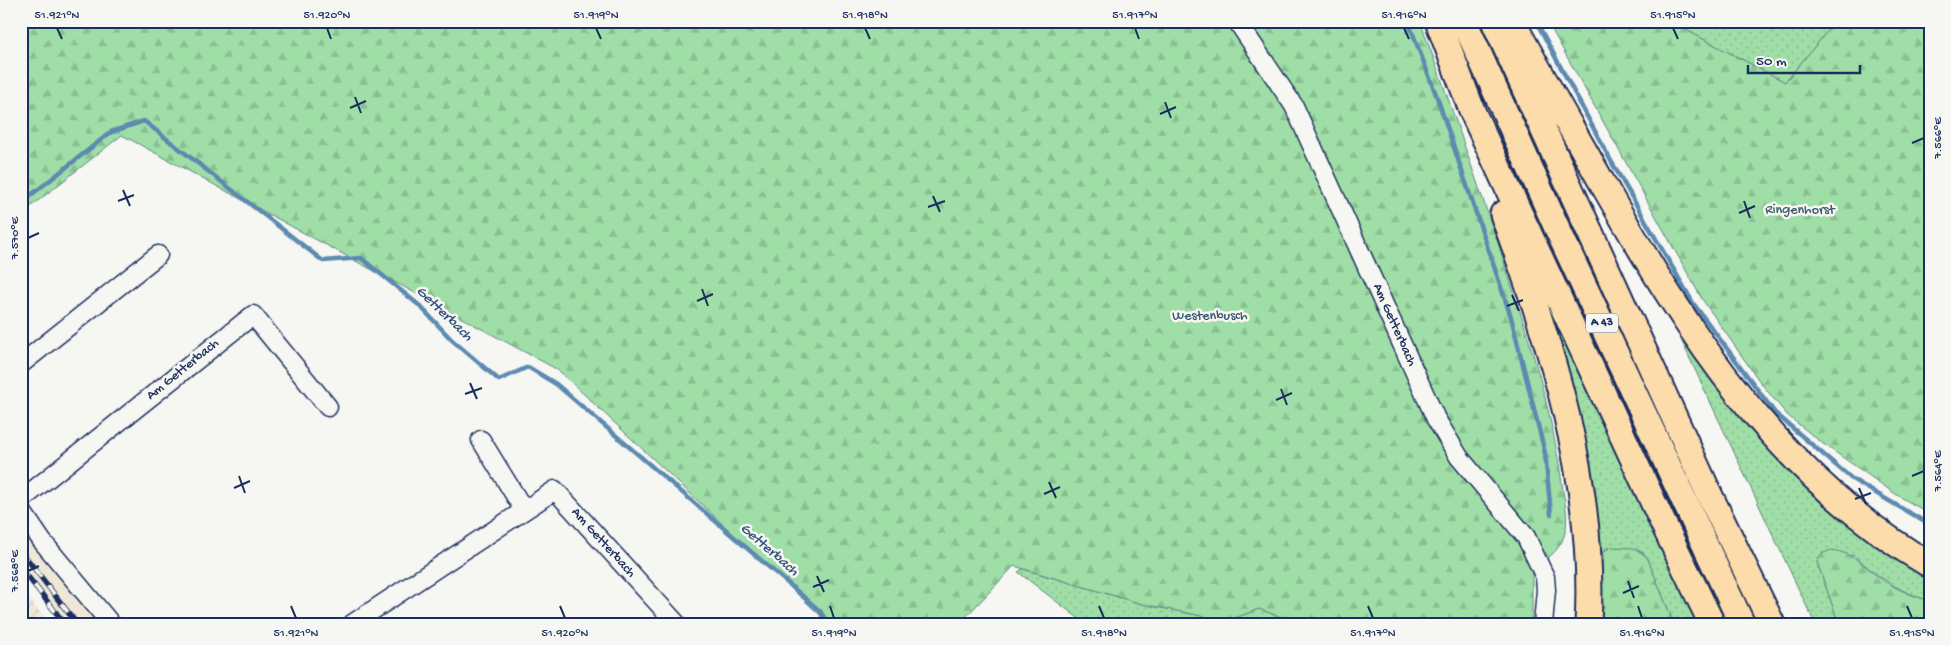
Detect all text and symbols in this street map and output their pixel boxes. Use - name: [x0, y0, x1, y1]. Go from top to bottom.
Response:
- text: 51.921°N: [35, 9, 80, 23]
- text: 51.920°N: [304, 9, 351, 23]
- text: 51.919°N: [573, 9, 619, 23]
- text: 51.918°N: [842, 9, 888, 23]
- text: 51.917°N: [1112, 9, 1158, 23]
- text: 51.916°N: [1381, 9, 1427, 23]
- text: 51.915°N: [1650, 9, 1696, 23]
- scale bar: [1748, 42, 1861, 74]
- text: 50 m: [1756, 53, 1787, 71]
- text: 7.566°E: [1932, 117, 1946, 160]
- park label: Ringenhorst: [1765, 202, 1836, 219]
- text: 7.570°E: [9, 216, 23, 260]
- street label: Am Getterbach: [1368, 281, 1420, 369]
- water label: Getterbach: [412, 283, 477, 346]
- park label: Westenbusch: [1172, 308, 1248, 325]
- road number: A 43: [1586, 314, 1618, 332]
- street label: Am Getterbach: [143, 335, 223, 404]
- text: 7.564°E: [1932, 450, 1946, 492]
- street label: Am Getterbach: [567, 504, 639, 582]
- water label: Getterbach: [736, 520, 803, 581]
- text: 7.568°E: [9, 550, 23, 593]
- text: 51.921°N: [274, 627, 319, 641]
- text: 51.920°N: [542, 627, 589, 641]
- text: 51.919°N: [811, 627, 857, 641]
- text: 51.918°N: [1081, 627, 1127, 641]
- text: 51.917°N: [1350, 627, 1396, 641]
- text: 51.916°N: [1619, 627, 1665, 641]
- text: 51.915°N: [1889, 627, 1935, 641]

